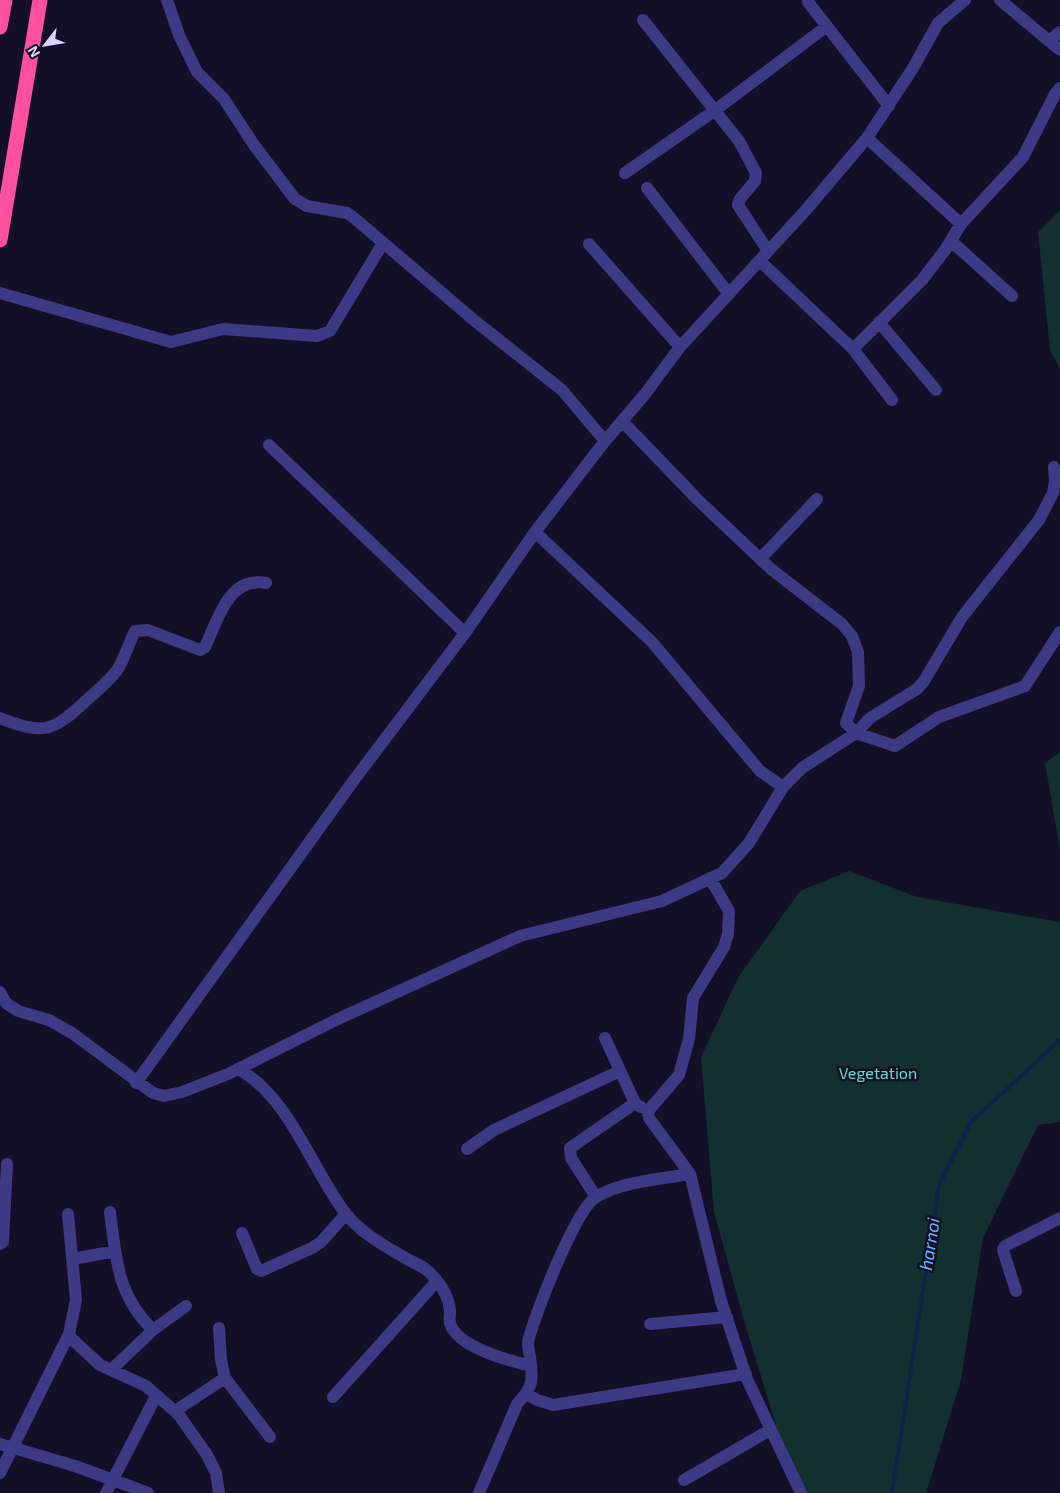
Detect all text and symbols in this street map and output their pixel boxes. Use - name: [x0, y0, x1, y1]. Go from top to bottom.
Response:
- north arrow: [20, 20, 70, 70]
- text: N: [24, 43, 43, 61]
- park label: Vegetation: [839, 1063, 917, 1082]
- water label: harnoi: [914, 1215, 944, 1272]

